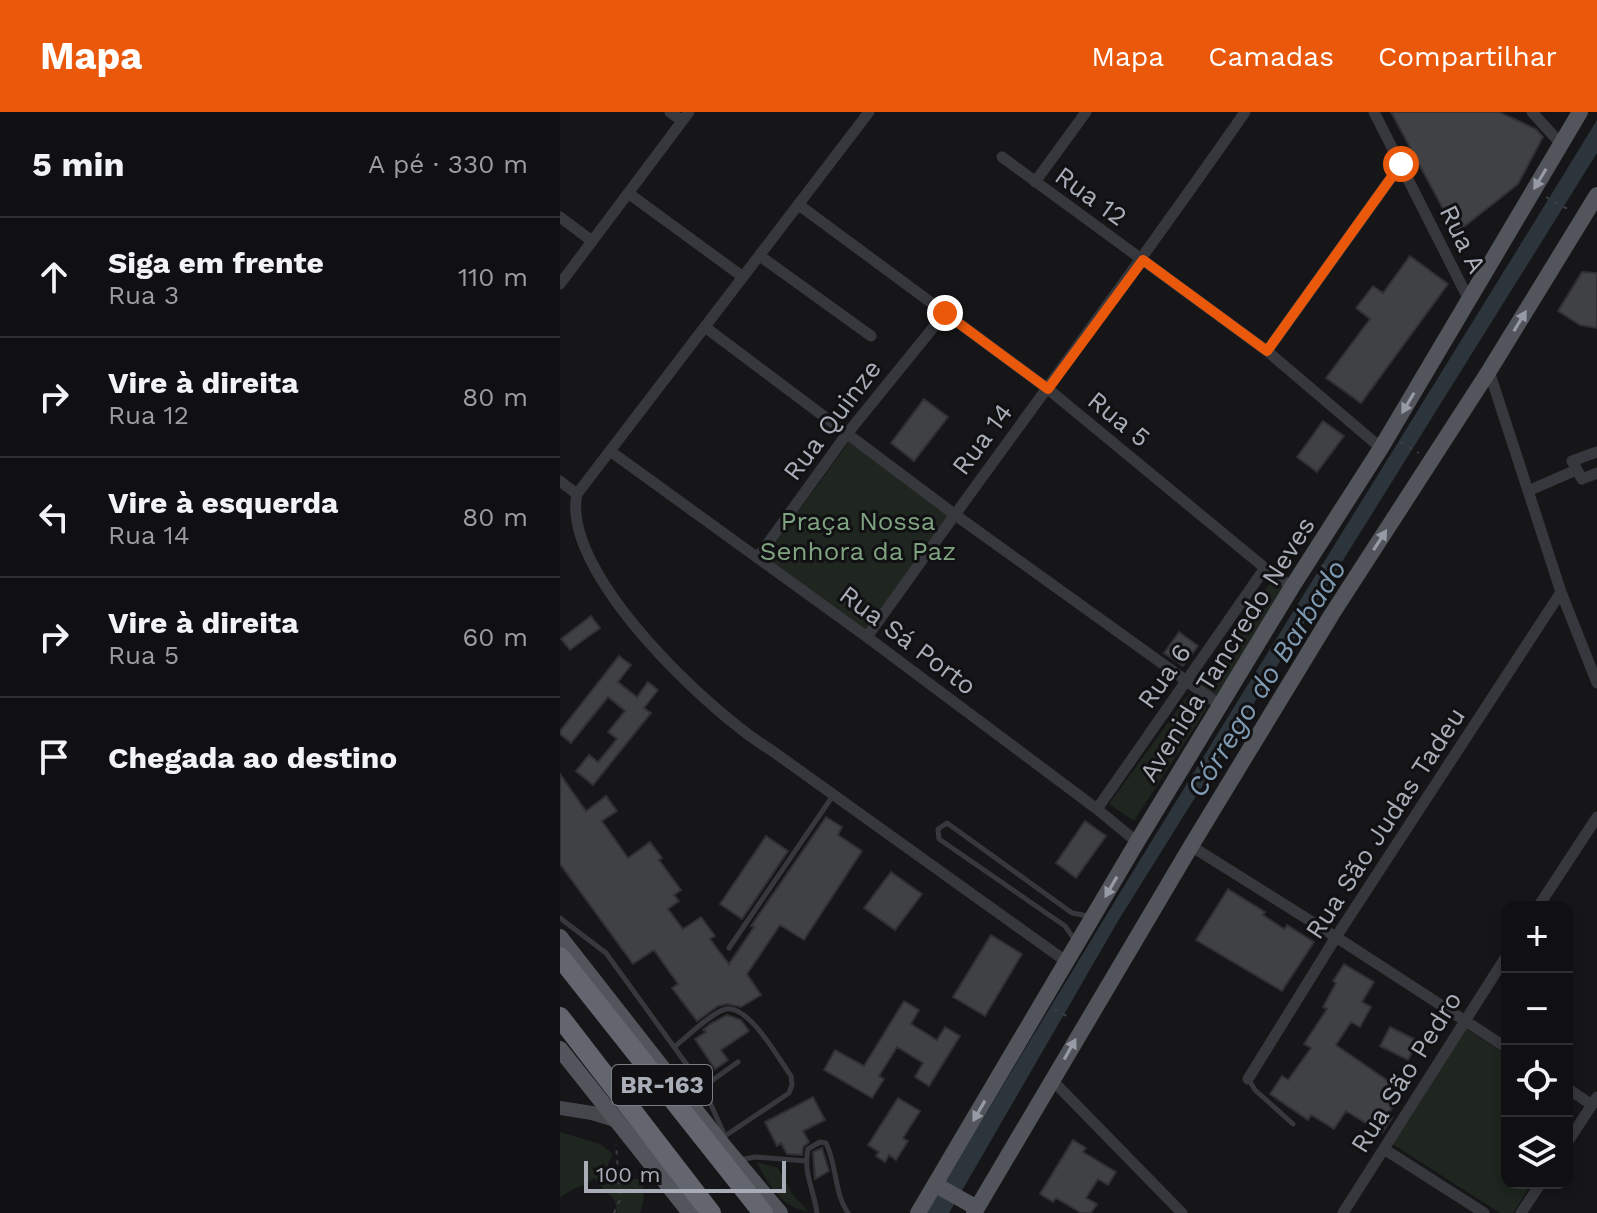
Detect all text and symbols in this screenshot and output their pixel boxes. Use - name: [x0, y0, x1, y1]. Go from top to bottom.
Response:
- text: Mapa: [40, 34, 142, 78]
- text: Mapa: [1091, 40, 1164, 73]
- text: Camadas: [1208, 40, 1334, 73]
- text: Compartilhar: [1378, 40, 1557, 73]
- text: 5 min: [32, 144, 125, 184]
- route start: [1383, 146, 1419, 182]
- text: A pé · 330 m: [368, 149, 528, 179]
- street label: Rua 12: [1049, 160, 1133, 232]
- one-way arrow: [1533, 168, 1547, 190]
- street label: Rua A: [1434, 200, 1492, 278]
- text: Siga em frente: [108, 245, 324, 280]
- icon: ahead: [32, 255, 76, 299]
- text: 110 m: [458, 262, 528, 292]
- text: Rua 3: [108, 280, 179, 310]
- route end: [927, 295, 963, 331]
- one-way arrow: [1513, 310, 1527, 332]
- street label: Rua Quinze: [777, 354, 887, 486]
- text: Vire à direita: [108, 365, 299, 400]
- icon: right: [32, 375, 76, 419]
- text: 80 m: [462, 382, 528, 412]
- street label: Rua 5: [1082, 385, 1156, 453]
- one-way arrow: [1401, 392, 1415, 414]
- street label: Rua 14: [945, 397, 1019, 481]
- text: Rua 12: [108, 400, 189, 430]
- text: Vire à esquerda: [108, 485, 338, 520]
- icon: left: [32, 495, 76, 539]
- text: 80 m: [462, 502, 528, 532]
- park label: Praça Nossa Senhora da Paz: [760, 506, 956, 566]
- street label: Avenida Tancredo Neves: [1133, 511, 1321, 787]
- text: Rua 14: [108, 520, 190, 550]
- one-way arrow: [1372, 529, 1387, 551]
- water label: Córrego do Barbado: [1180, 553, 1353, 803]
- street label: Rua Sá Porto: [834, 579, 982, 701]
- text: Vire à direita: [108, 605, 299, 640]
- icon: right: [32, 615, 76, 659]
- text: 60 m: [462, 622, 528, 652]
- street label: Rua 6: [1131, 638, 1197, 714]
- text: Rua 5: [108, 640, 179, 670]
- street label: Rua São Judas Tadeu: [1299, 702, 1471, 944]
- icon: arrive: [32, 735, 76, 779]
- text: Chegada ao destino: [108, 740, 397, 775]
- one-way arrow: [1104, 876, 1118, 898]
- map controls: [1501, 901, 1573, 1189]
- button: +: [1501, 901, 1573, 973]
- button: −: [1501, 973, 1573, 1045]
- street label: Rua São Pedro: [1344, 986, 1468, 1158]
- one-way arrow: [1063, 1038, 1077, 1060]
- button: locate: [1501, 1045, 1573, 1117]
- road number: BR-163: [612, 1065, 712, 1105]
- one-way arrow: [972, 1100, 986, 1122]
- button: layers: [1501, 1117, 1573, 1189]
- scale bar: [584, 1157, 786, 1193]
- text: 100 m: [596, 1162, 660, 1187]

